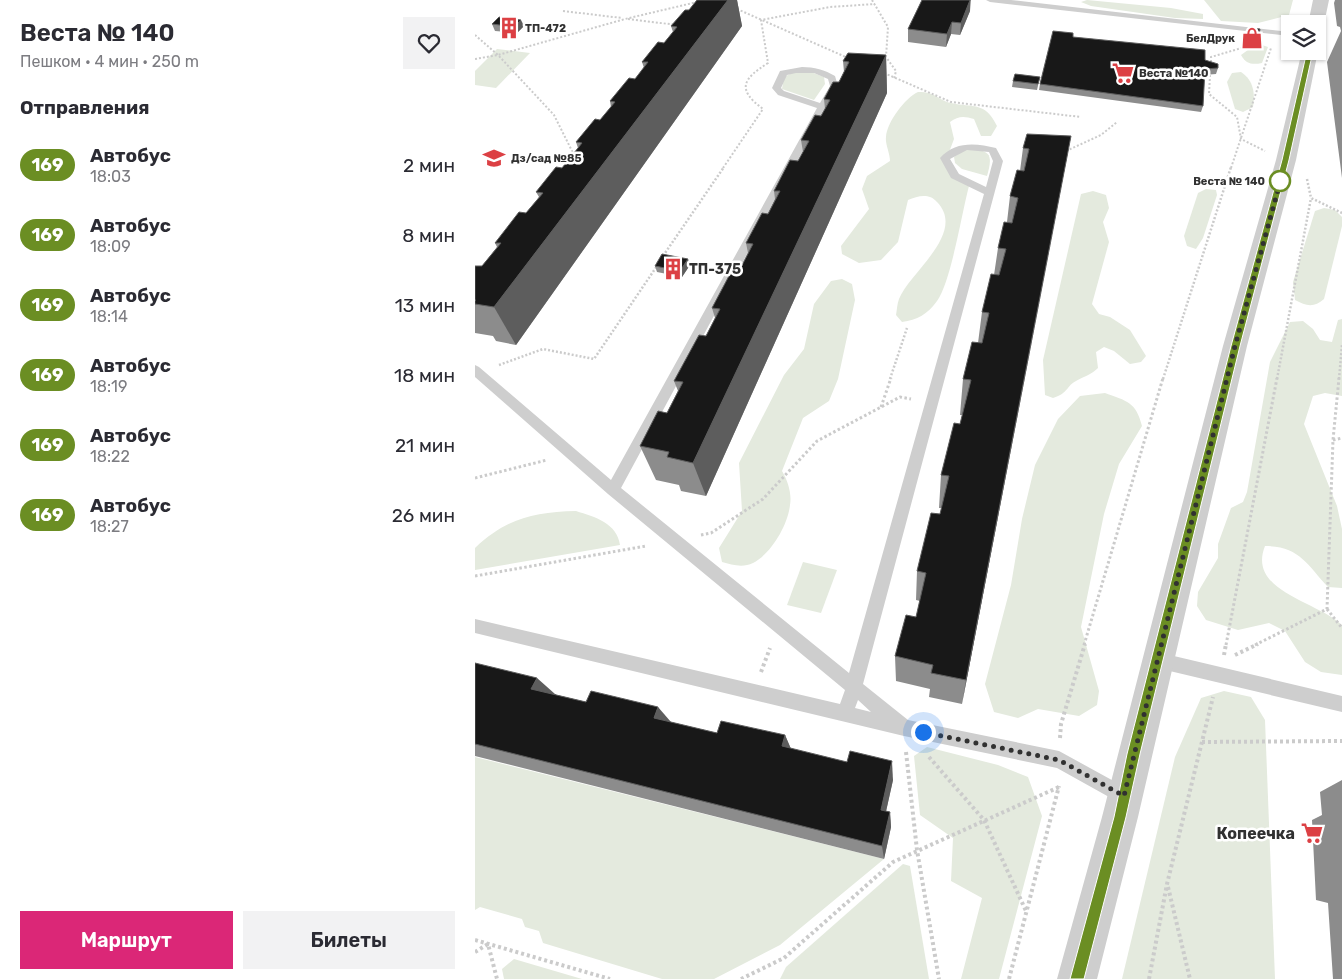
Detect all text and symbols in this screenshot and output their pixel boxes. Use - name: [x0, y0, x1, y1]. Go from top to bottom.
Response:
- building icon: ТП-472: [496, 15, 522, 41]
- map controls: [1281, 15, 1326, 60]
- button: layers: [1281, 15, 1326, 60]
- button: heart: [403, 17, 455, 69]
- text: Веста № 140: [20, 19, 175, 47]
- place label: ТП-472: [525, 22, 566, 35]
- shop icon: БелДрук: [1239, 25, 1265, 51]
- place label: БелДрук: [1186, 32, 1235, 45]
- text: Пешком · 4 мин · 250 m: [20, 52, 199, 71]
- supermarket icon: Веста №140: [1110, 60, 1136, 86]
- place label: Веста №140: [1139, 67, 1209, 80]
- text: Отправления: [20, 96, 150, 119]
- text: Автобус: [90, 144, 171, 167]
- school or university icon: Дз/сад №85: [481, 145, 507, 171]
- place label: Дз/сад №85: [511, 152, 582, 165]
- text: 169: [31, 154, 64, 176]
- text: 2 мин: [403, 154, 455, 177]
- text: 18:03: [90, 167, 131, 186]
- marker: Веста № 140: [1269, 170, 1291, 192]
- place label: Веста № 140: [1193, 175, 1265, 188]
- text: Автобус: [90, 214, 171, 237]
- text: 169: [31, 224, 64, 246]
- text: 8 мин: [402, 224, 455, 247]
- text: 18:09: [90, 237, 131, 256]
- building icon: ТП-375: [660, 256, 686, 282]
- place label: ТП-375: [689, 261, 741, 278]
- text: Автобус: [90, 284, 171, 307]
- text: 169: [31, 294, 64, 316]
- text: 13 мин: [395, 294, 455, 317]
- text: 18:14: [90, 307, 128, 326]
- text: Автобус: [90, 354, 171, 377]
- text: 169: [31, 364, 64, 386]
- text: 18 мин: [394, 364, 455, 387]
- text: 18:19: [90, 377, 127, 396]
- text: Автобус: [90, 424, 171, 447]
- text: 169: [31, 434, 64, 456]
- text: 21 мин: [395, 434, 455, 457]
- text: 18:22: [90, 447, 130, 466]
- text: Автобус: [90, 494, 171, 517]
- text: 169: [31, 504, 64, 526]
- text: 26 мин: [392, 504, 455, 527]
- text: 18:27: [90, 517, 129, 536]
- your location: [911, 720, 936, 745]
- supermarket icon: Копеечка: [1299, 820, 1325, 846]
- place label: Копеечка: [1217, 824, 1295, 843]
- button: Маршрут: [20, 911, 233, 969]
- button: Билеты: [243, 911, 455, 969]

